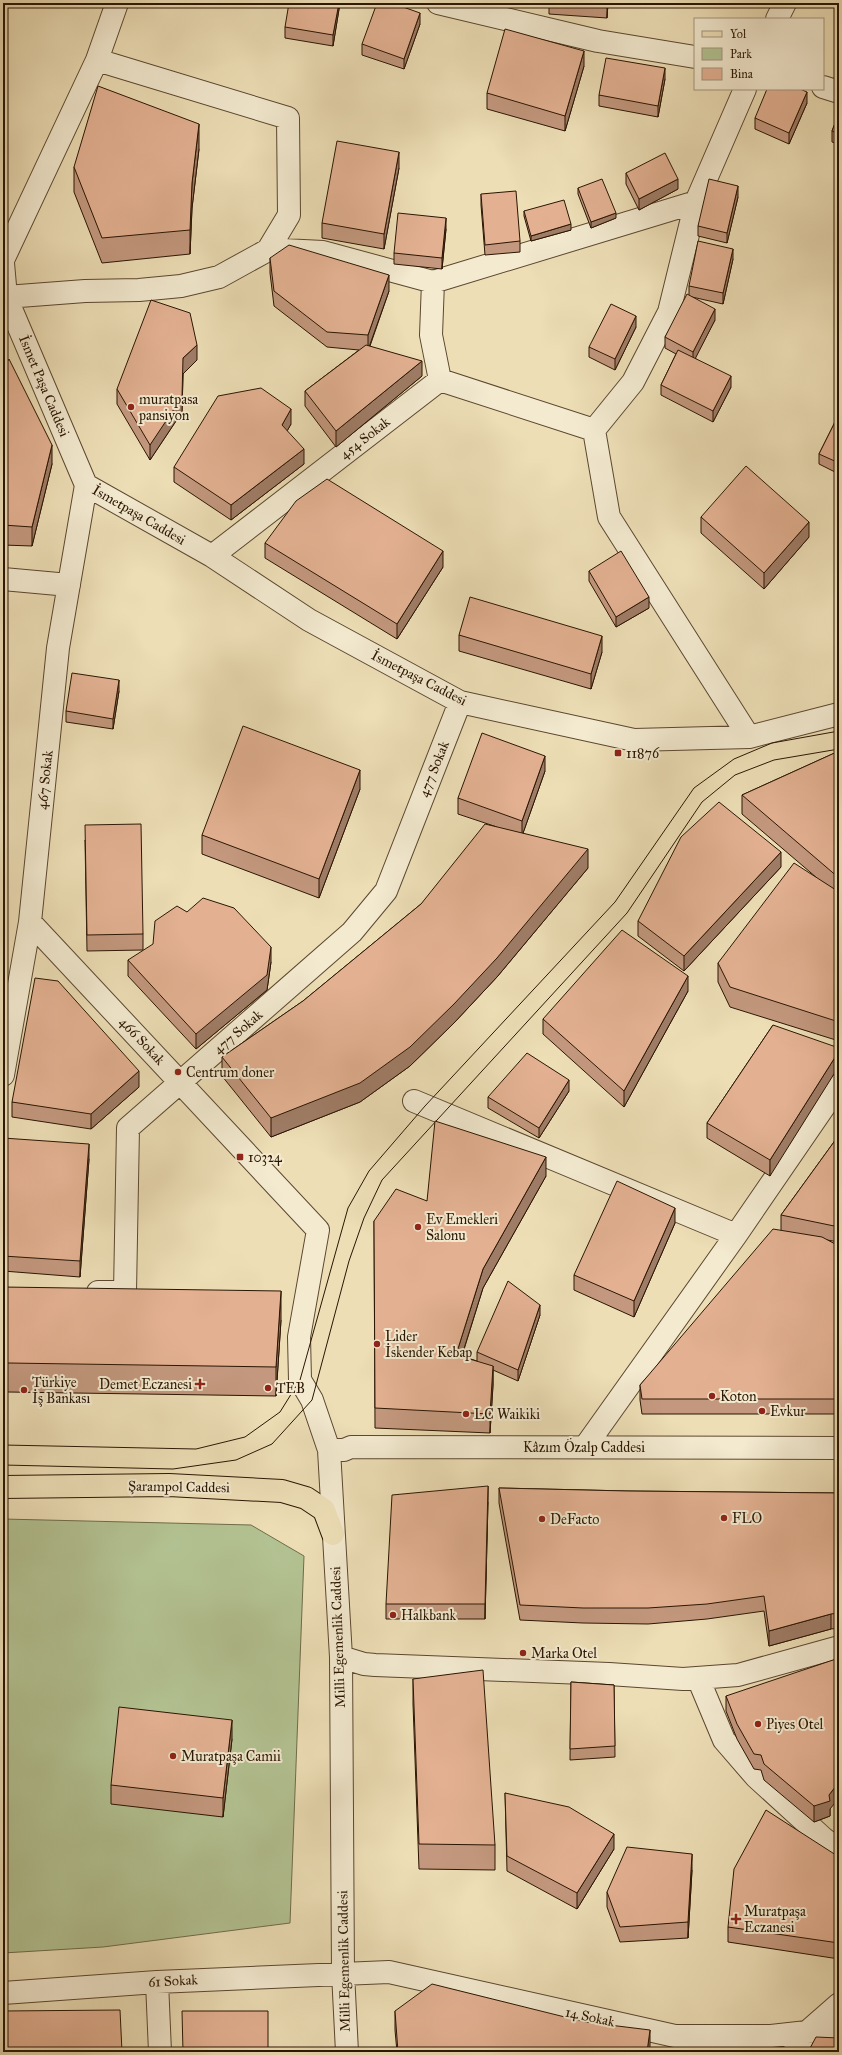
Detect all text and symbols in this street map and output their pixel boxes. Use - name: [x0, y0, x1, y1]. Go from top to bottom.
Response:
- legend: [694, 18, 824, 90]
- text: Yol: [730, 27, 747, 41]
- text: Park: [730, 47, 752, 61]
- text: Bina: [730, 67, 754, 81]
- street label: İsmet Paşa Caddesi: [15, 332, 74, 439]
- place label: muratpasa pansiyon: [138, 391, 198, 424]
- marker: muratpasa pansiyon: [126, 402, 136, 412]
- street label: 454 Sokak: [337, 413, 394, 463]
- street label: İsmetpaşa Caddesi: [89, 481, 189, 549]
- street label: İsmetpaşa Caddesi: [368, 646, 470, 709]
- street label: 477 Sokak: [415, 738, 453, 800]
- place label: 11876: [626, 745, 660, 762]
- marker: 11876: [613, 748, 623, 758]
- street label: 467 Sokak: [33, 749, 57, 810]
- street label: 477 Sokak: [210, 1006, 266, 1058]
- street label: 466 Sokak: [116, 1014, 169, 1069]
- place label: Centrum doner: [186, 1064, 275, 1081]
- marker: Centrum doner: [173, 1067, 183, 1077]
- place label: 10324: [248, 1149, 283, 1166]
- marker: 10324: [235, 1152, 245, 1162]
- place label: Ev Emekleri Salonu: [426, 1211, 498, 1244]
- marker: Ev Emekleri Salonu: [413, 1222, 423, 1232]
- place label: Lider İskender Kebap: [385, 1328, 472, 1361]
- marker: Lider İskender Kebap: [372, 1339, 382, 1349]
- place label: Türkiye İş Bankası: [32, 1374, 90, 1407]
- place label: Demet Eczanesi: [99, 1376, 192, 1393]
- marker: Demet Eczanesi: [195, 1379, 205, 1389]
- place label: TEB: [276, 1380, 305, 1397]
- marker: TEB: [263, 1383, 273, 1393]
- marker: Türkiye İş Bankası: [19, 1385, 29, 1395]
- place label: Koton: [720, 1388, 757, 1405]
- marker: Koton: [707, 1391, 717, 1401]
- place label: Evkur: [770, 1403, 806, 1420]
- place label: LC Waikiki: [474, 1406, 540, 1423]
- marker: Evkur: [757, 1406, 767, 1416]
- marker: LC Waikiki: [461, 1409, 471, 1419]
- street label: Kâzım Özalp Caddesi: [523, 1437, 645, 1456]
- street label: Şarampol Caddesi: [128, 1478, 230, 1496]
- place label: FLO: [732, 1510, 762, 1527]
- place label: DeFacto: [550, 1511, 600, 1528]
- marker: FLO: [719, 1513, 729, 1523]
- marker: DeFacto: [537, 1514, 547, 1524]
- street label: Milli Egemenlik Caddesi: [327, 1566, 349, 1708]
- place label: Halkbank: [401, 1607, 457, 1624]
- marker: Halkbank: [388, 1610, 398, 1620]
- place label: Marka Otel: [531, 1645, 597, 1662]
- marker: Marka Otel: [518, 1648, 528, 1658]
- place label: Piyes Otel: [766, 1716, 823, 1733]
- marker: Piyes Otel: [753, 1719, 763, 1729]
- place label: Muratpaşa Camii: [181, 1748, 281, 1765]
- marker: Muratpaşa Camii: [168, 1751, 178, 1761]
- street label: Milli Egemenlik Caddesi: [334, 1890, 354, 2032]
- place label: Muratpaşa Eczanesi: [744, 1903, 806, 1936]
- marker: Muratpaşa Eczanesi: [731, 1914, 741, 1924]
- street label: 61 Sokak: [148, 1971, 199, 1991]
- street label: 14 Sokak: [564, 2003, 617, 2031]

